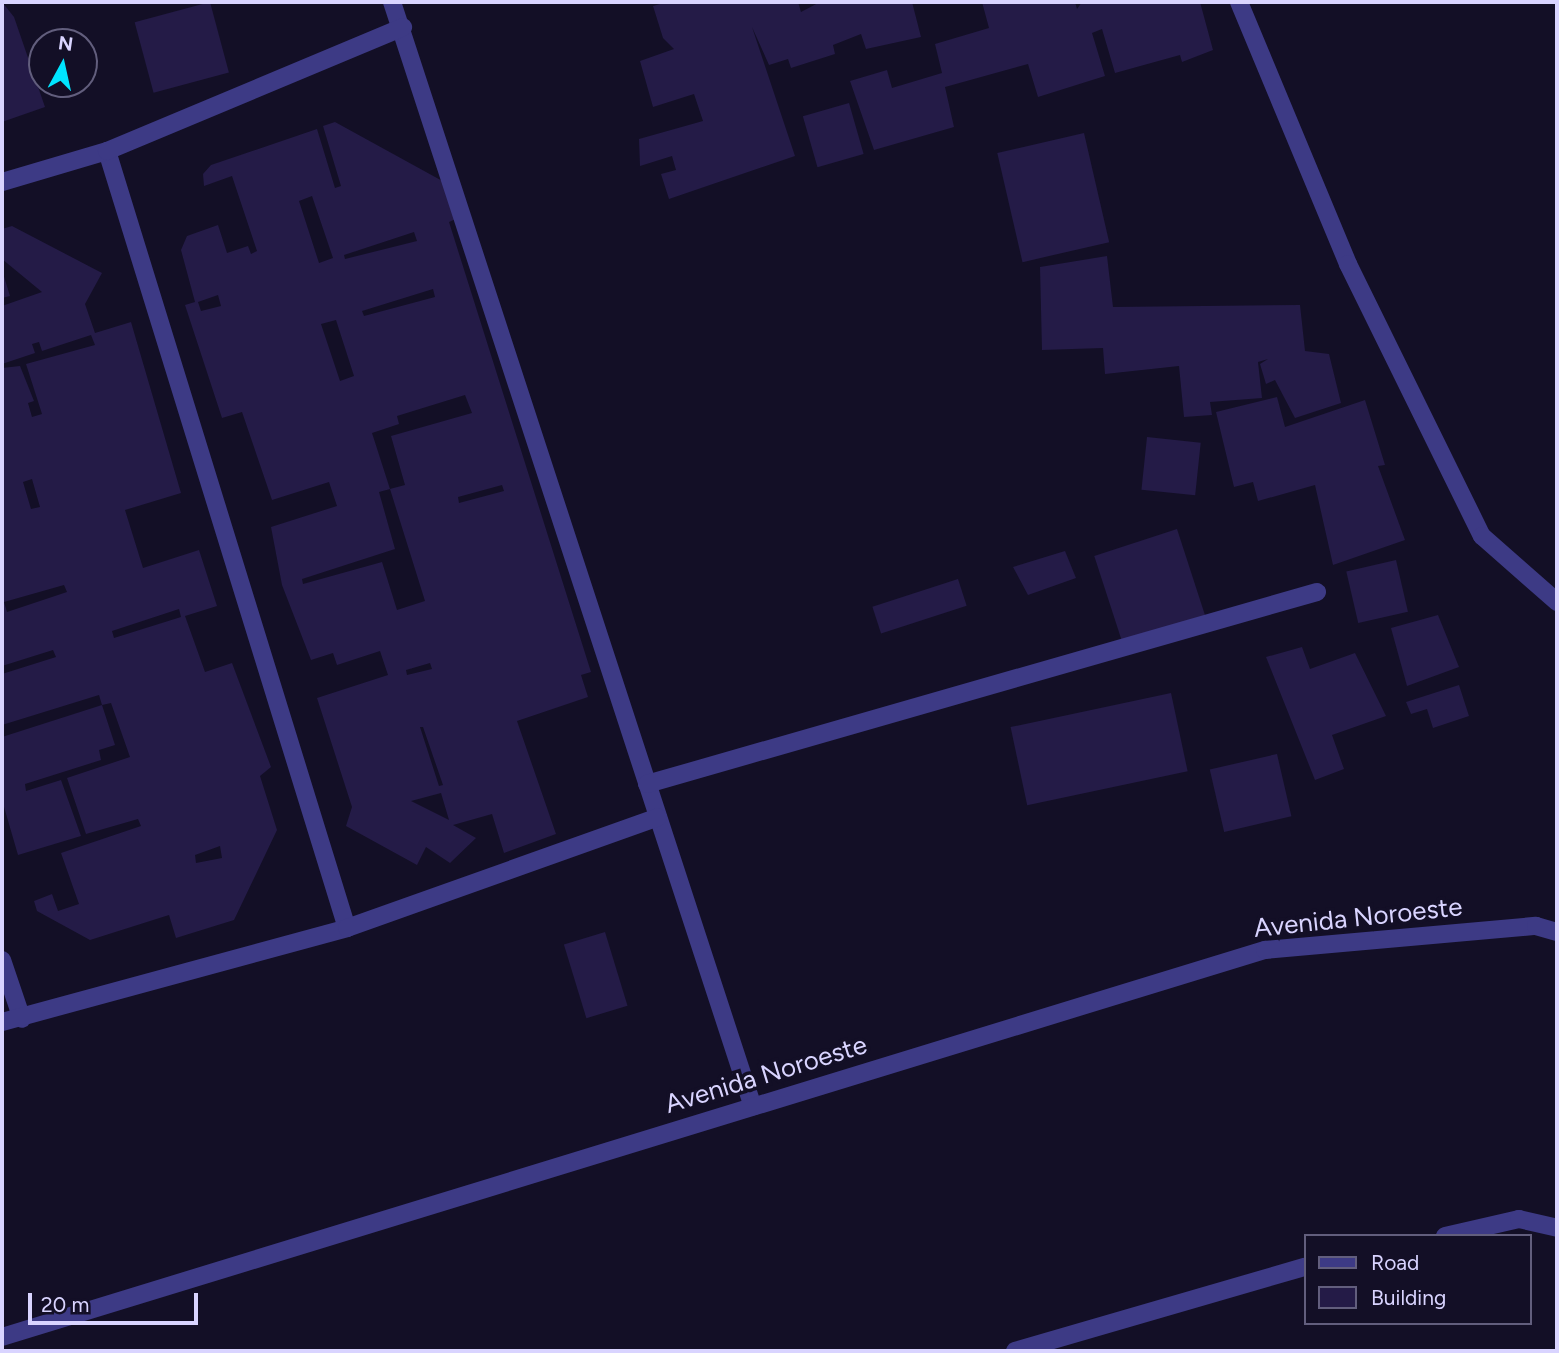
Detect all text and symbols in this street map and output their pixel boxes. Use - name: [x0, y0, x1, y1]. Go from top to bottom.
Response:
- north arrow: [28, 28, 98, 98]
- text: N: [57, 31, 75, 56]
- street label: Avenida Noroeste: [1252, 892, 1464, 944]
- street label: Avenida Noroeste: [661, 1029, 871, 1121]
- legend: [1304, 1234, 1531, 1325]
- text: Road: [1371, 1250, 1419, 1275]
- scale bar: [32, 1280, 201, 1324]
- text: Building: [1371, 1285, 1446, 1310]
- text: 20 m: [41, 1292, 89, 1317]

